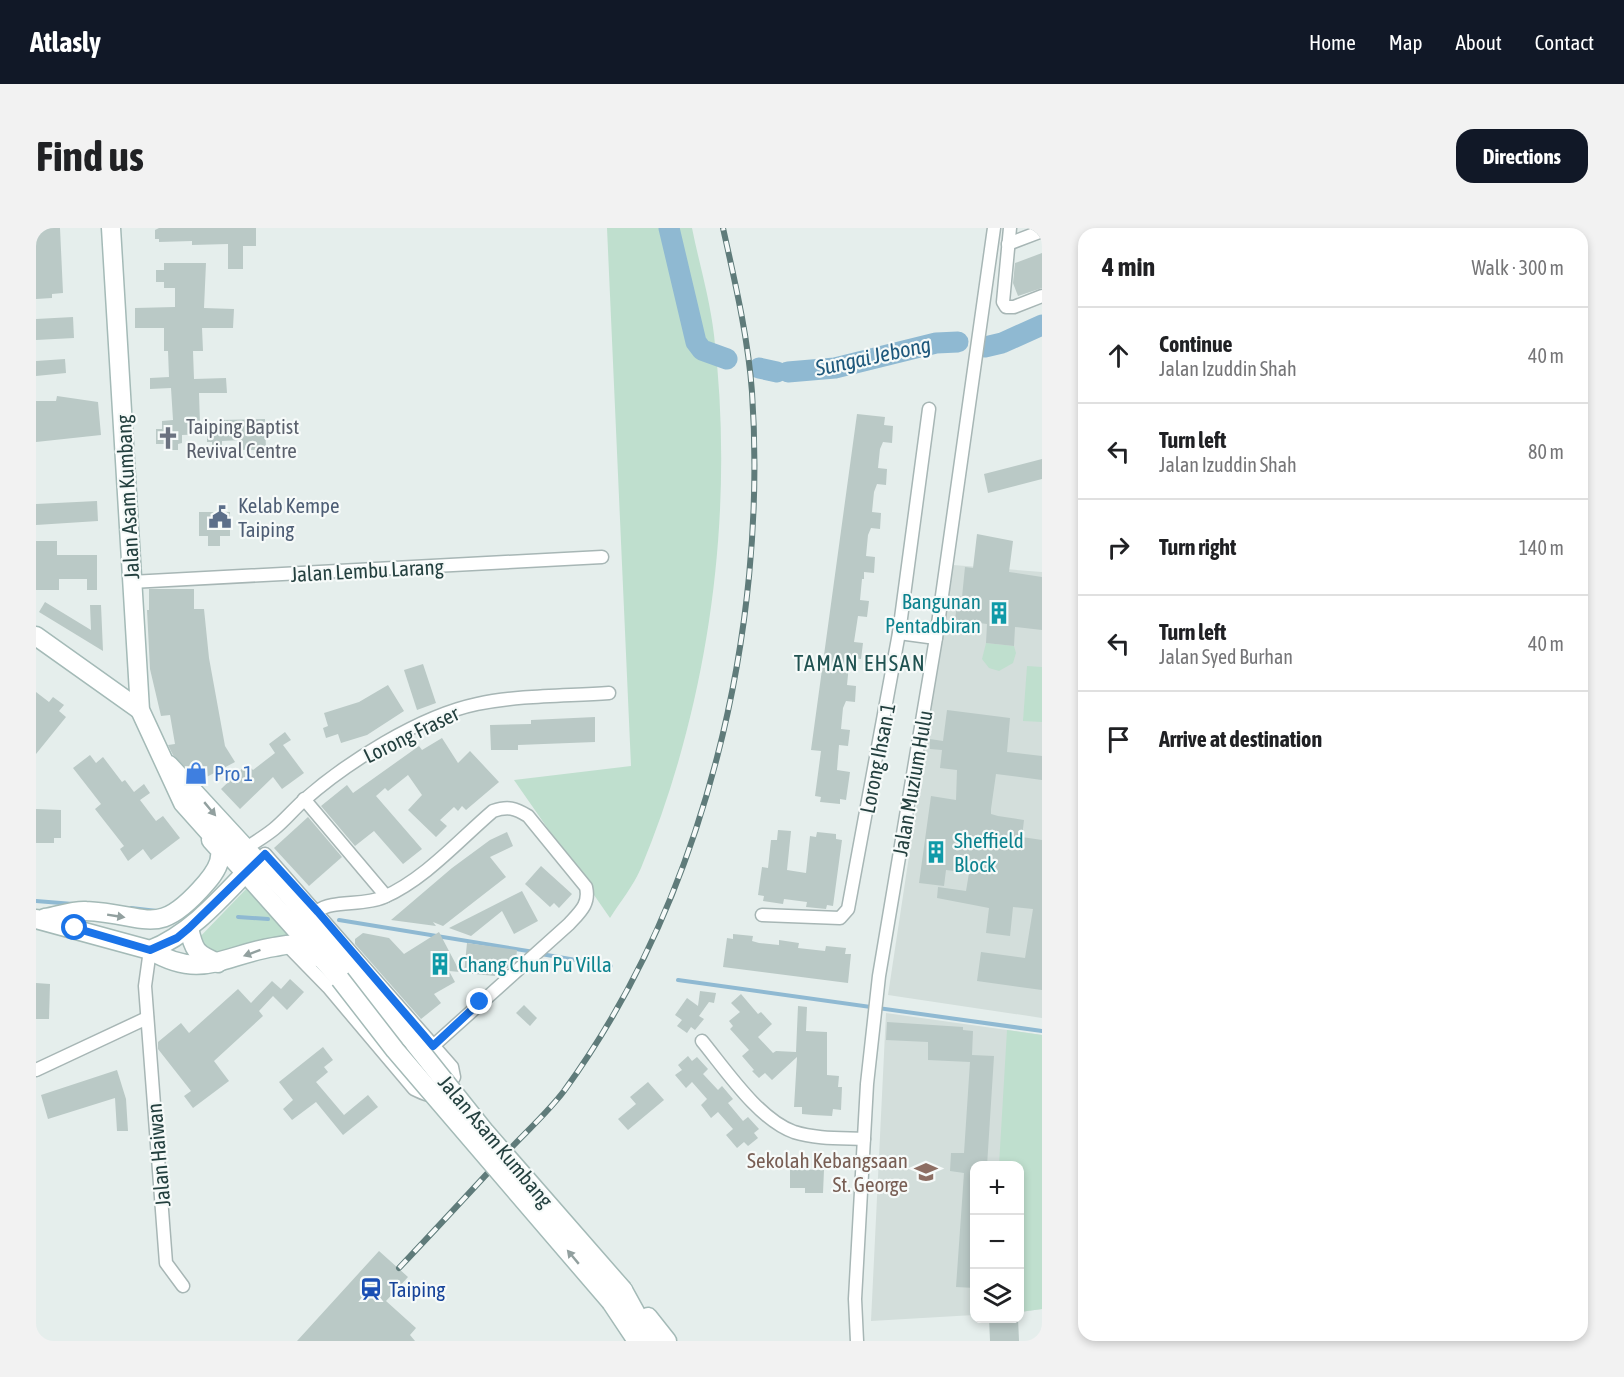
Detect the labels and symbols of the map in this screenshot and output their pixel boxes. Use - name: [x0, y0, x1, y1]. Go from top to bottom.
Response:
- water label: Sungai Jebong: [812, 331, 933, 381]
- street label: Jalan Asam Kumbang: [111, 414, 143, 580]
- place label: Taiping Baptist Revival Centre: [186, 414, 299, 462]
- church icon: Taiping Baptist Revival Centre: [155, 425, 181, 451]
- place label: Kelab Kempe Taiping: [238, 493, 340, 541]
- public building icon: Kelab Kempe Taiping: [207, 504, 233, 530]
- street label: Jalan Lembu Larang: [290, 554, 444, 586]
- place label: Bangunan Pentadbiran: [885, 589, 981, 637]
- building icon: Bangunan Pentadbiran: [986, 600, 1012, 626]
- district label: TAMAN EHSAN: [794, 650, 926, 676]
- street label: Lorong Fraser: [360, 700, 463, 767]
- street label: Lorong Ihsan 1: [855, 701, 899, 815]
- street label: Jalan Muzium Hulu: [887, 708, 937, 858]
- shop icon: Pro 1: [183, 760, 209, 786]
- place label: Pro 1: [214, 761, 253, 785]
- one-way arrow: [203, 801, 216, 816]
- place label: Sheffield Block: [954, 828, 1024, 876]
- building icon: Sheffield Block: [923, 839, 949, 865]
- one-way arrow: [107, 912, 126, 921]
- route start: [61, 914, 87, 940]
- one-way arrow: [243, 948, 261, 958]
- building icon: Chang Chun Pu Villa: [427, 951, 453, 977]
- place label: Chang Chun Pu Villa: [458, 952, 612, 976]
- route end: [466, 988, 492, 1014]
- street label: Jalan Asam Kumbang: [434, 1070, 558, 1212]
- street label: Jalan Haiwan: [142, 1102, 174, 1208]
- place label: Sekolah Kebangsaan St. George: [747, 1148, 908, 1196]
- school or university icon: Sekolah Kebangsaan St. George: [913, 1159, 939, 1185]
- one-way arrow: [567, 1250, 580, 1265]
- station icon: Taiping: [358, 1276, 384, 1302]
- place label: Taiping: [389, 1277, 445, 1301]

